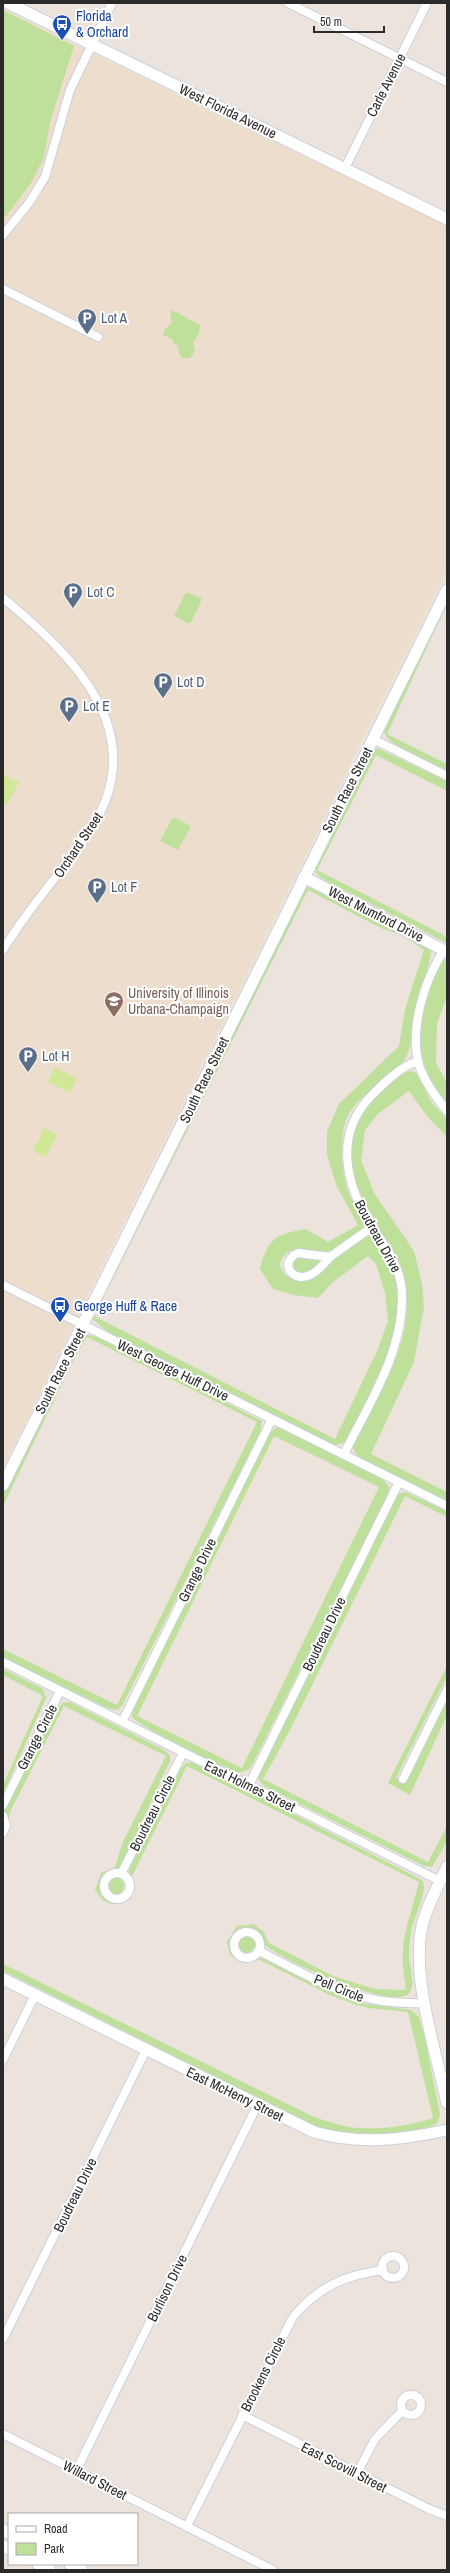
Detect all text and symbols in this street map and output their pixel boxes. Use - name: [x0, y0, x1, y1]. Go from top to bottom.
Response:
- place label: Florida & Orchard: [76, 7, 128, 41]
- scale bar: [314, 8, 384, 34]
- bus stop icon: Florida & Orchard: [51, 13, 73, 41]
- text: 50 m: [320, 14, 342, 30]
- street label: Carle Avenue: [362, 50, 410, 120]
- street label: West Florida Avenue: [176, 80, 280, 142]
- parking icon: Lot A: [76, 307, 98, 335]
- place label: Lot A: [101, 309, 128, 327]
- parking icon: Lot C: [62, 581, 84, 609]
- place label: Lot C: [87, 583, 114, 601]
- parking icon: Lot D: [152, 671, 174, 699]
- place label: Lot D: [177, 673, 204, 691]
- parking icon: Lot E: [58, 695, 80, 723]
- place label: Lot E: [83, 697, 110, 715]
- street label: South Race Street: [318, 744, 376, 836]
- street label: Orchard Street: [49, 809, 107, 881]
- parking icon: Lot F: [86, 876, 108, 904]
- place label: Lot F: [111, 878, 137, 896]
- street label: West Mumford Drive: [325, 882, 427, 946]
- place label: University of Illinois Urbana-Champaign: [128, 984, 229, 1018]
- school or university icon: University of Illinois Urbana-Champaign: [103, 990, 125, 1018]
- street label: South Race Street: [175, 1034, 233, 1126]
- parking icon: Lot H: [17, 1045, 39, 1073]
- place label: Lot H: [42, 1047, 69, 1065]
- street label: Boudreau Drive: [351, 1196, 405, 1276]
- bus stop icon: George Huff & Race: [49, 1295, 71, 1323]
- place label: George Huff & Race: [74, 1297, 177, 1315]
- street label: South Race Street: [31, 1325, 89, 1417]
- street label: West George Huff Drive: [114, 1335, 232, 1405]
- street label: Grange Drive: [174, 1535, 220, 1605]
- street label: Boudreau Drive: [298, 1594, 350, 1674]
- street label: Grange Circle: [13, 1701, 61, 1773]
- street label: East Holmes Street: [202, 1756, 298, 1816]
- street label: Boudreau Circle: [125, 1772, 179, 1854]
- street label: Pell Circle: [311, 1970, 367, 2006]
- street label: East McHenry Street: [183, 2063, 287, 2125]
- street label: Boudreau Drive: [49, 2155, 101, 2235]
- street label: Burlison Drive: [143, 2251, 191, 2325]
- street label: Brookens Circle: [236, 2334, 290, 2414]
- street label: East Scovill Street: [298, 2438, 390, 2496]
- street label: Willard Street: [60, 2456, 130, 2504]
- legend: [8, 2513, 138, 2565]
- text: Road: [44, 2521, 68, 2537]
- text: Park: [44, 2541, 64, 2557]

